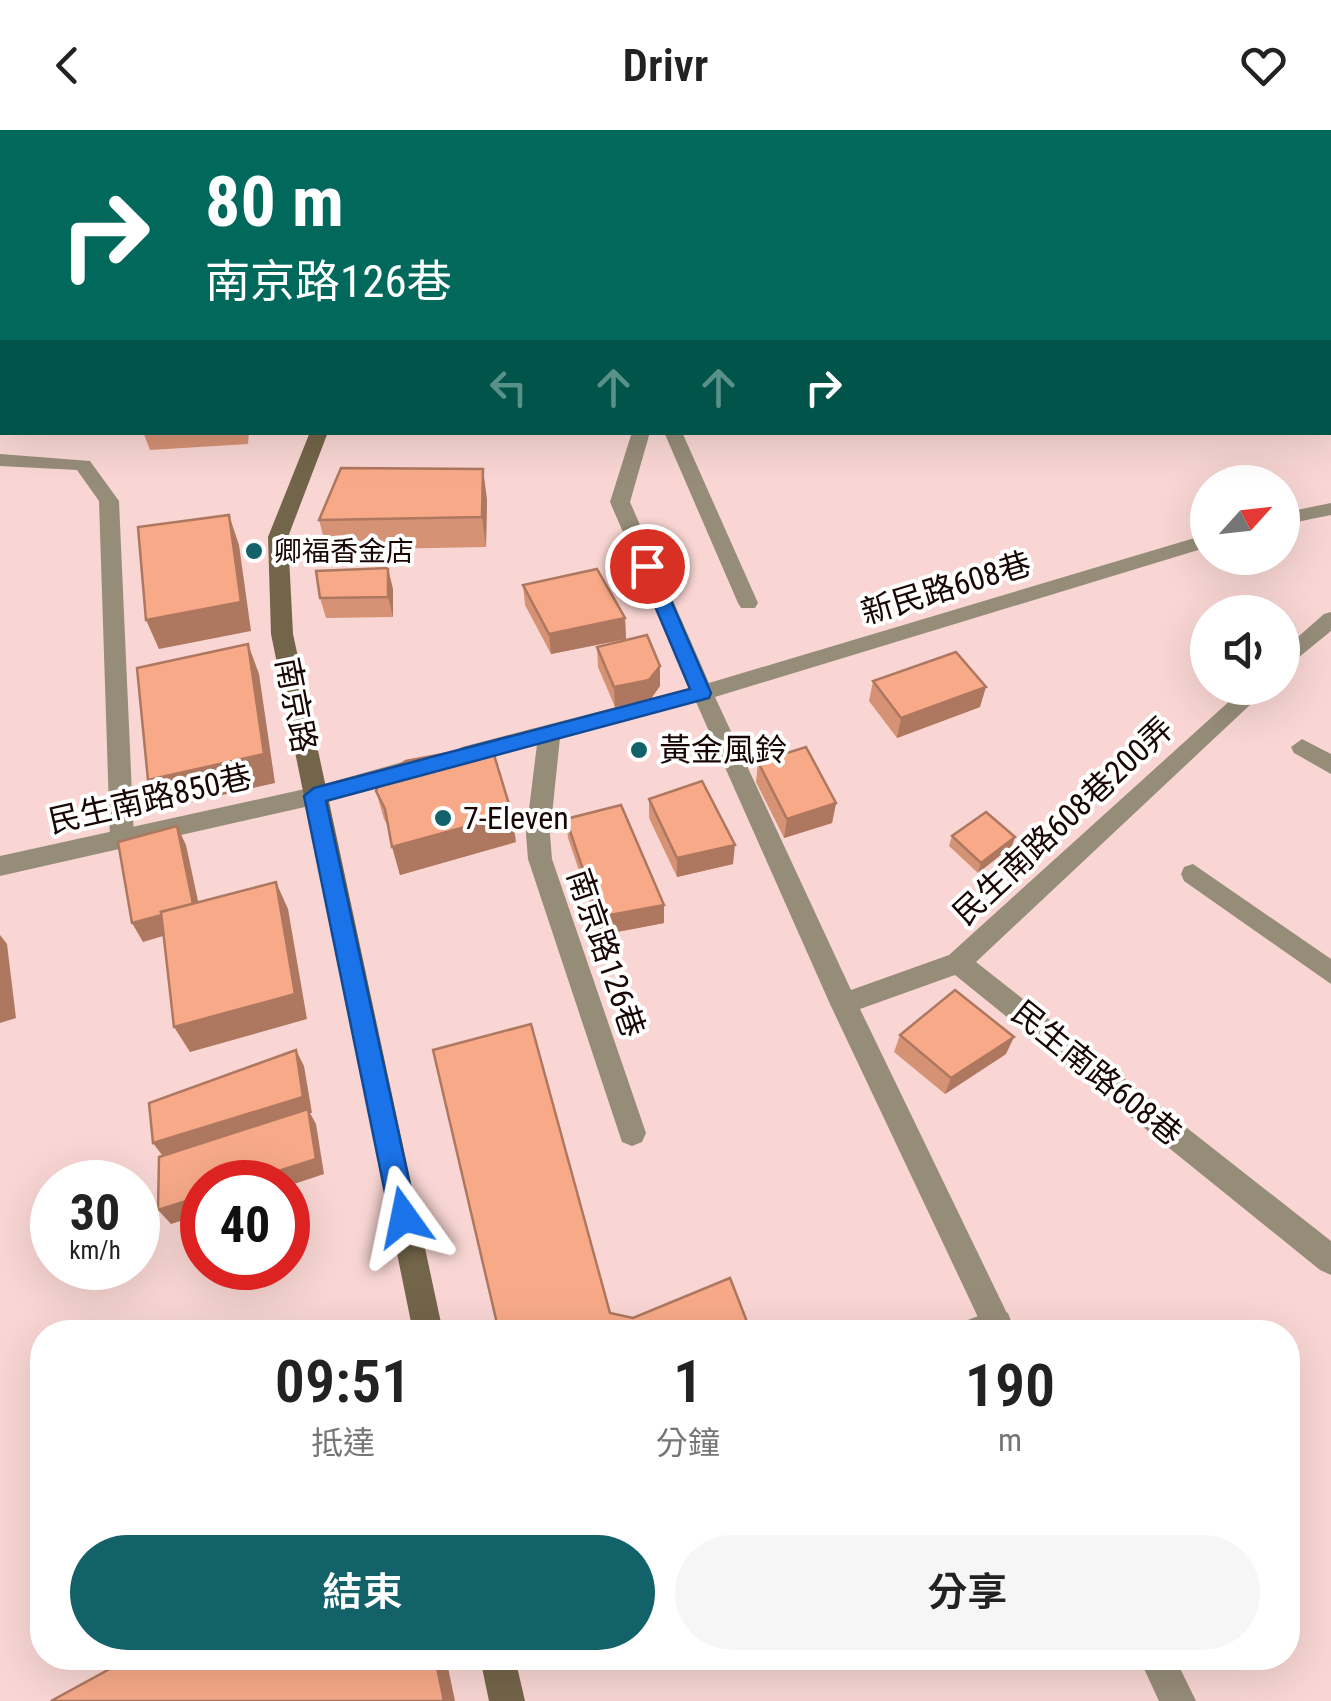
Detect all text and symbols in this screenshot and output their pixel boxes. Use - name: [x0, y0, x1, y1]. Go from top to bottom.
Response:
- icon: back: [40, 38, 95, 93]
- icon: heart: [1236, 38, 1291, 93]
- text: Drivr: [623, 39, 708, 92]
- text: 80 m: [205, 161, 344, 243]
- icon: right: [40, 170, 170, 300]
- text: 南京路126巷: [205, 255, 452, 308]
- icon: left: [481, 360, 536, 415]
- icon: ahead: [586, 360, 641, 415]
- icon: ahead: [691, 360, 746, 415]
- icon: right: [796, 360, 851, 415]
- north arrow: [1190, 465, 1300, 575]
- map controls: [1190, 465, 1300, 705]
- pin: [605, 524, 690, 609]
- place label: 卿福香金店: [274, 535, 414, 568]
- icon: arrive: [620, 539, 675, 594]
- marker: 卿福香金店: [243, 540, 265, 562]
- street label: 新民路608巷: [857, 544, 1035, 632]
- button: sound: [1190, 595, 1300, 705]
- street label: 南京路: [268, 654, 324, 756]
- street label: 民生南路608巷200弄: [945, 709, 1181, 933]
- place label: 黃金風鈴: [659, 731, 787, 769]
- marker: 黃金風鈴: [628, 739, 650, 761]
- street label: 民生南路850巷: [45, 757, 255, 841]
- place label: 7-Eleven: [463, 799, 569, 837]
- marker: 7-Eleven: [432, 807, 454, 829]
- street label: 南京路126巷: [559, 864, 653, 1042]
- street label: 民生南路608巷: [1004, 993, 1190, 1153]
- speed limit sign: 40: [180, 1160, 310, 1290]
- position arrow: [352, 1165, 456, 1269]
- text: 30: [70, 1184, 120, 1242]
- text: km/h: [69, 1236, 121, 1265]
- text: 09:51: [275, 1346, 411, 1417]
- text: 1: [673, 1346, 703, 1417]
- text: 190: [965, 1350, 1055, 1421]
- text: m: [998, 1421, 1022, 1459]
- text: 抵達: [311, 1424, 375, 1462]
- text: 分鐘: [656, 1424, 720, 1462]
- button: 結束: [70, 1535, 655, 1650]
- button: 分享: [675, 1535, 1260, 1650]

